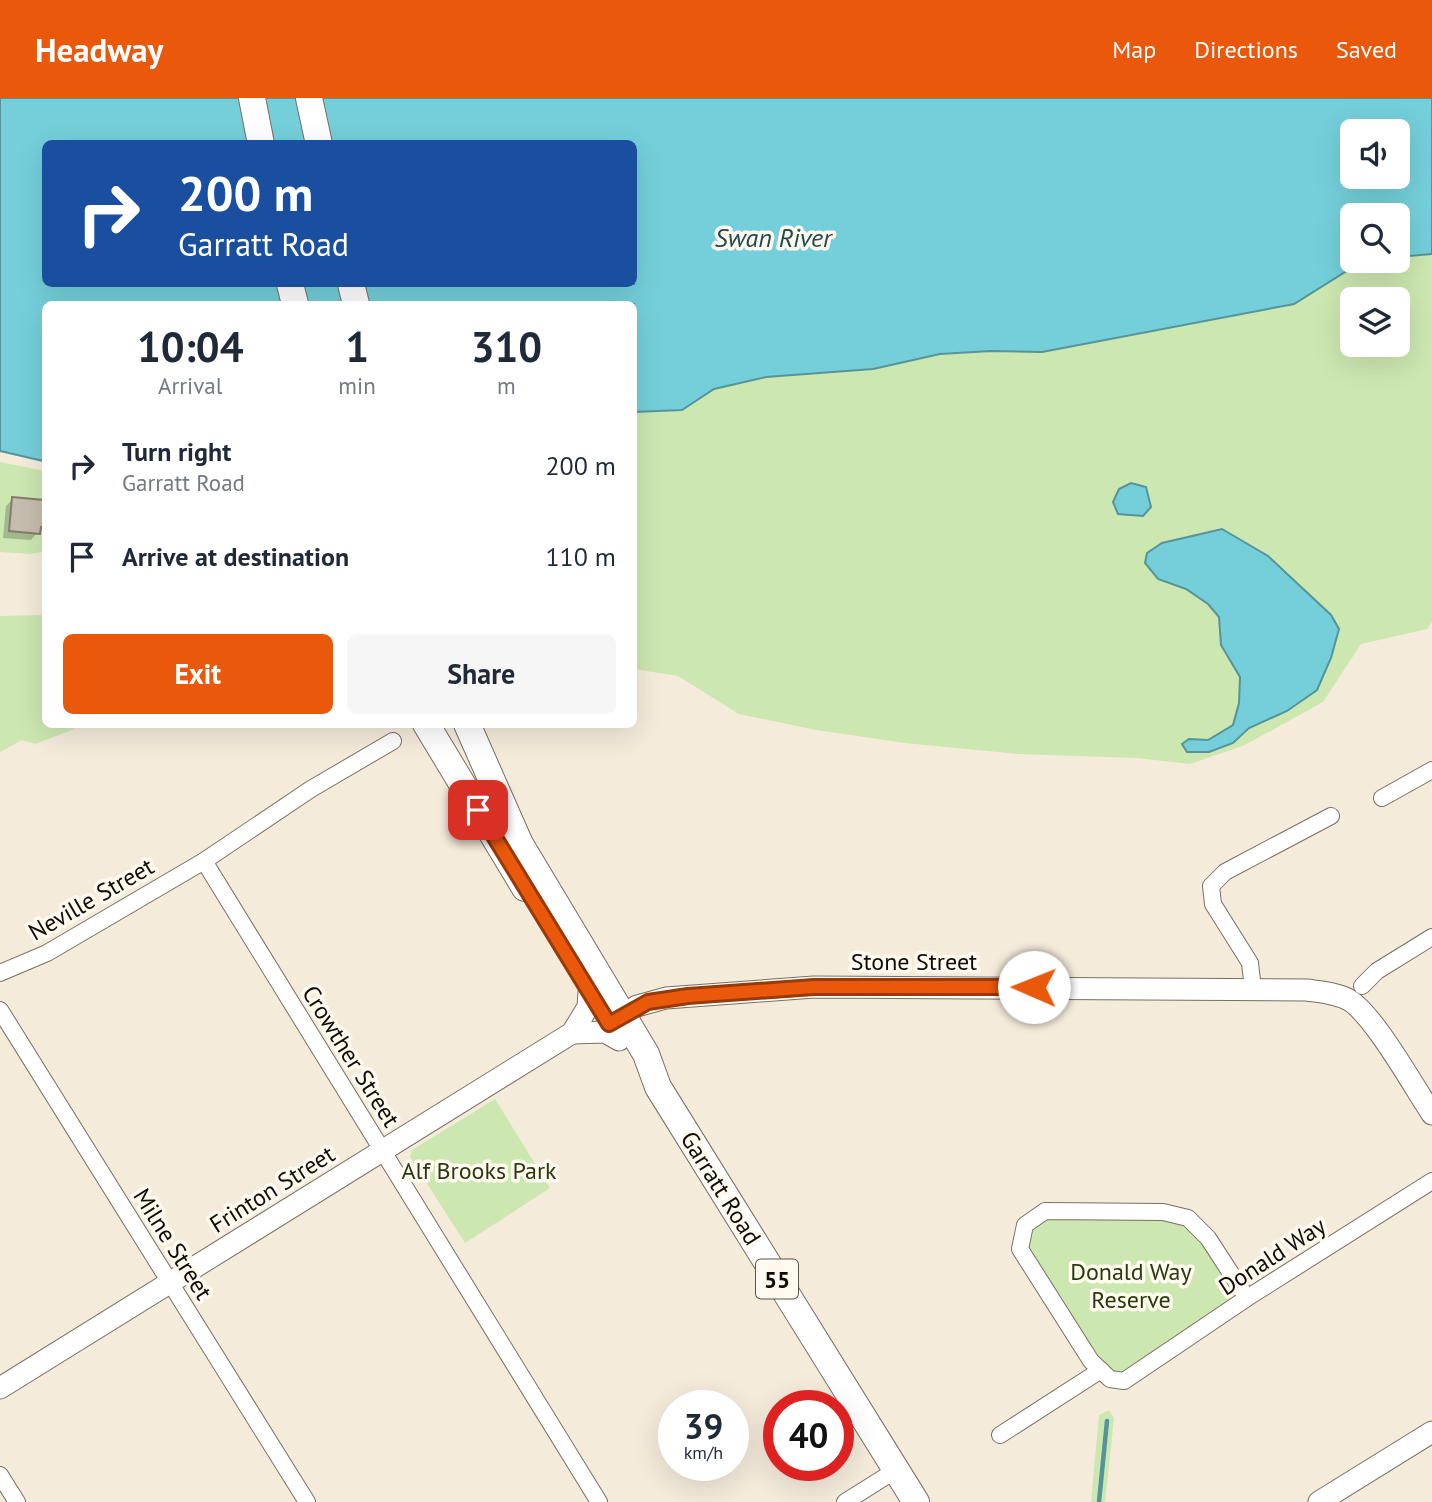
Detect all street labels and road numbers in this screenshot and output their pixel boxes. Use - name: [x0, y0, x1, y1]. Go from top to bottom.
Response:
- street label: Neville Street: [23, 851, 159, 947]
- street label: Stone Street: [851, 946, 977, 977]
- street label: Crowther Street: [295, 980, 407, 1132]
- street label: Garratt Road: [674, 1125, 768, 1251]
- street label: Frinton Street: [204, 1138, 340, 1240]
- street label: Milne Street: [127, 1183, 219, 1305]
- street label: Donald Way: [1213, 1210, 1331, 1302]
- road number: 55: [756, 1260, 798, 1298]

